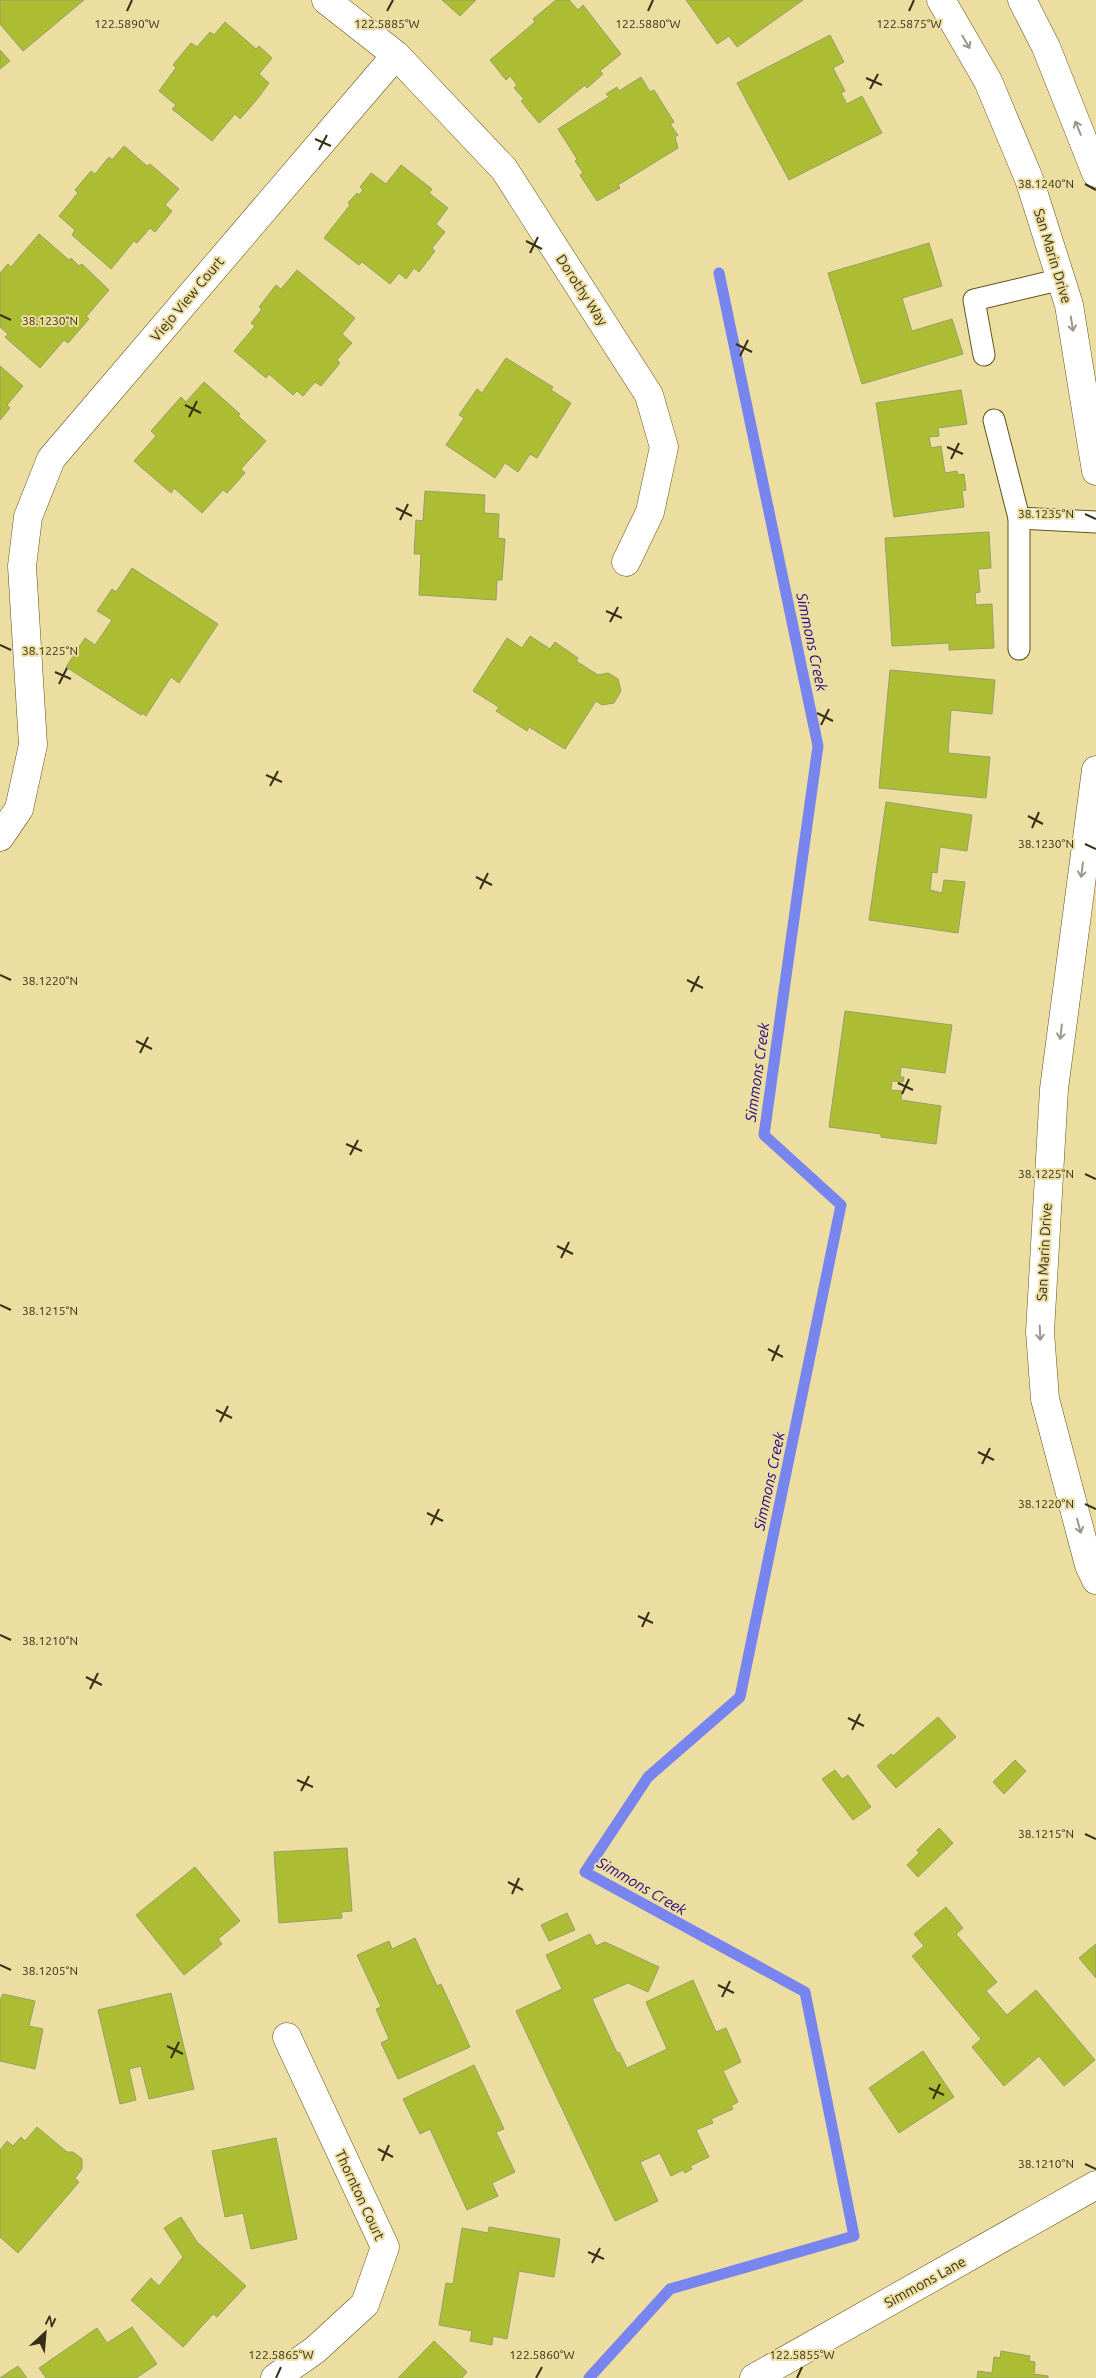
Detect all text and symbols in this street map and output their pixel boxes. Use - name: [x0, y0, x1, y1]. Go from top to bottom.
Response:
- text: 122.5890°W: [94, 17, 160, 30]
- text: 122.5885°W: [354, 17, 420, 30]
- text: 122.5880°W: [615, 17, 681, 30]
- text: 122.5875°W: [876, 17, 942, 30]
- one-way arrow: [961, 35, 971, 49]
- one-way arrow: [1073, 121, 1082, 136]
- text: 38.1240°N: [1018, 177, 1074, 190]
- street label: San Marin Drive: [1031, 207, 1075, 305]
- street label: Dorothy Way: [553, 251, 611, 329]
- street label: Viejo View Court: [147, 253, 227, 345]
- text: 38.1230°N: [22, 314, 78, 327]
- one-way arrow: [1068, 316, 1078, 332]
- text: 38.1235°N: [1018, 507, 1074, 520]
- water label: Simmons Creek: [793, 590, 831, 693]
- text: 38.1225°N: [22, 644, 78, 657]
- text: 38.1230°N: [1018, 837, 1074, 850]
- one-way arrow: [1076, 862, 1086, 878]
- text: 38.1220°N: [22, 974, 78, 987]
- water label: Simmons Creek: [741, 1021, 772, 1124]
- one-way arrow: [1056, 1023, 1066, 1039]
- text: 38.1225°N: [1018, 1167, 1074, 1180]
- street label: San Marin Drive: [1033, 1203, 1055, 1301]
- text: 38.1215°N: [22, 1304, 78, 1317]
- one-way arrow: [1036, 1325, 1045, 1341]
- water label: Simmons Creek: [750, 1430, 788, 1533]
- text: 38.1220°N: [1018, 1497, 1074, 1510]
- one-way arrow: [1075, 1518, 1084, 1534]
- text: 38.1210°N: [22, 1634, 78, 1647]
- text: 38.1215°N: [1018, 1827, 1074, 1840]
- water label: Simmons Creek: [593, 1853, 690, 1919]
- text: 38.1205°N: [22, 1964, 78, 1977]
- street label: Thornton Court: [332, 2147, 388, 2243]
- text: 38.1210°N: [1018, 2157, 1074, 2170]
- street label: Simmons Lane: [882, 2253, 968, 2311]
- north arrow: [20, 2308, 70, 2358]
- text: N: [42, 2312, 59, 2331]
- text: 122.5865°W: [248, 2348, 314, 2361]
- text: 122.5860°W: [509, 2348, 575, 2361]
- text: 122.5855°W: [769, 2348, 835, 2361]

